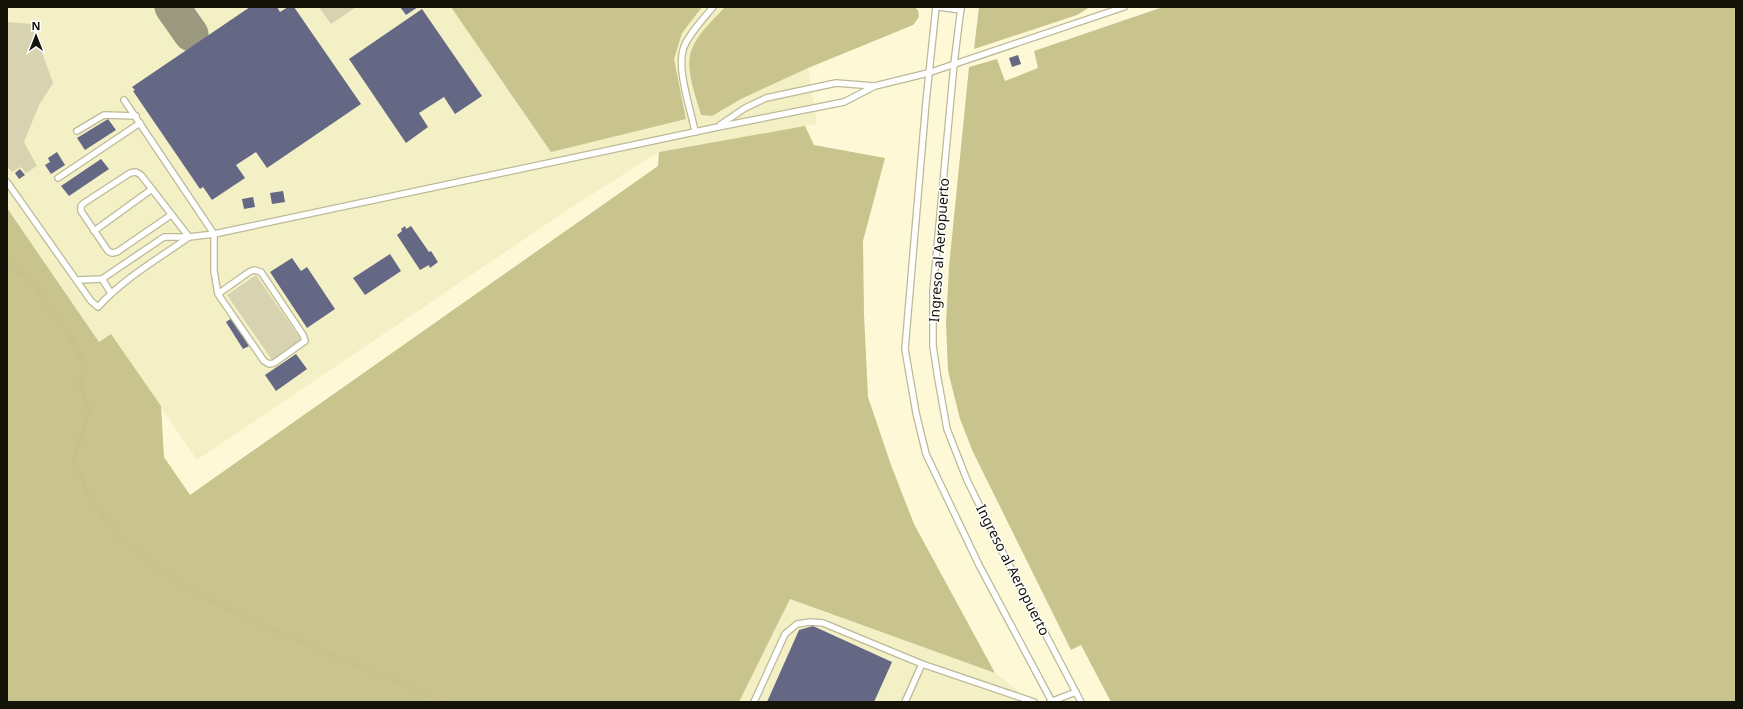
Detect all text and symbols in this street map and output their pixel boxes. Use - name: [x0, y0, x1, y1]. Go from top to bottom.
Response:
- north arrow: [16, 16, 56, 56]
- text: N: [32, 18, 40, 33]
- street label: Ingreso al Aeropuerto: [924, 177, 953, 323]
- street label: Ingreso al Aeropuerto: [972, 501, 1055, 639]

